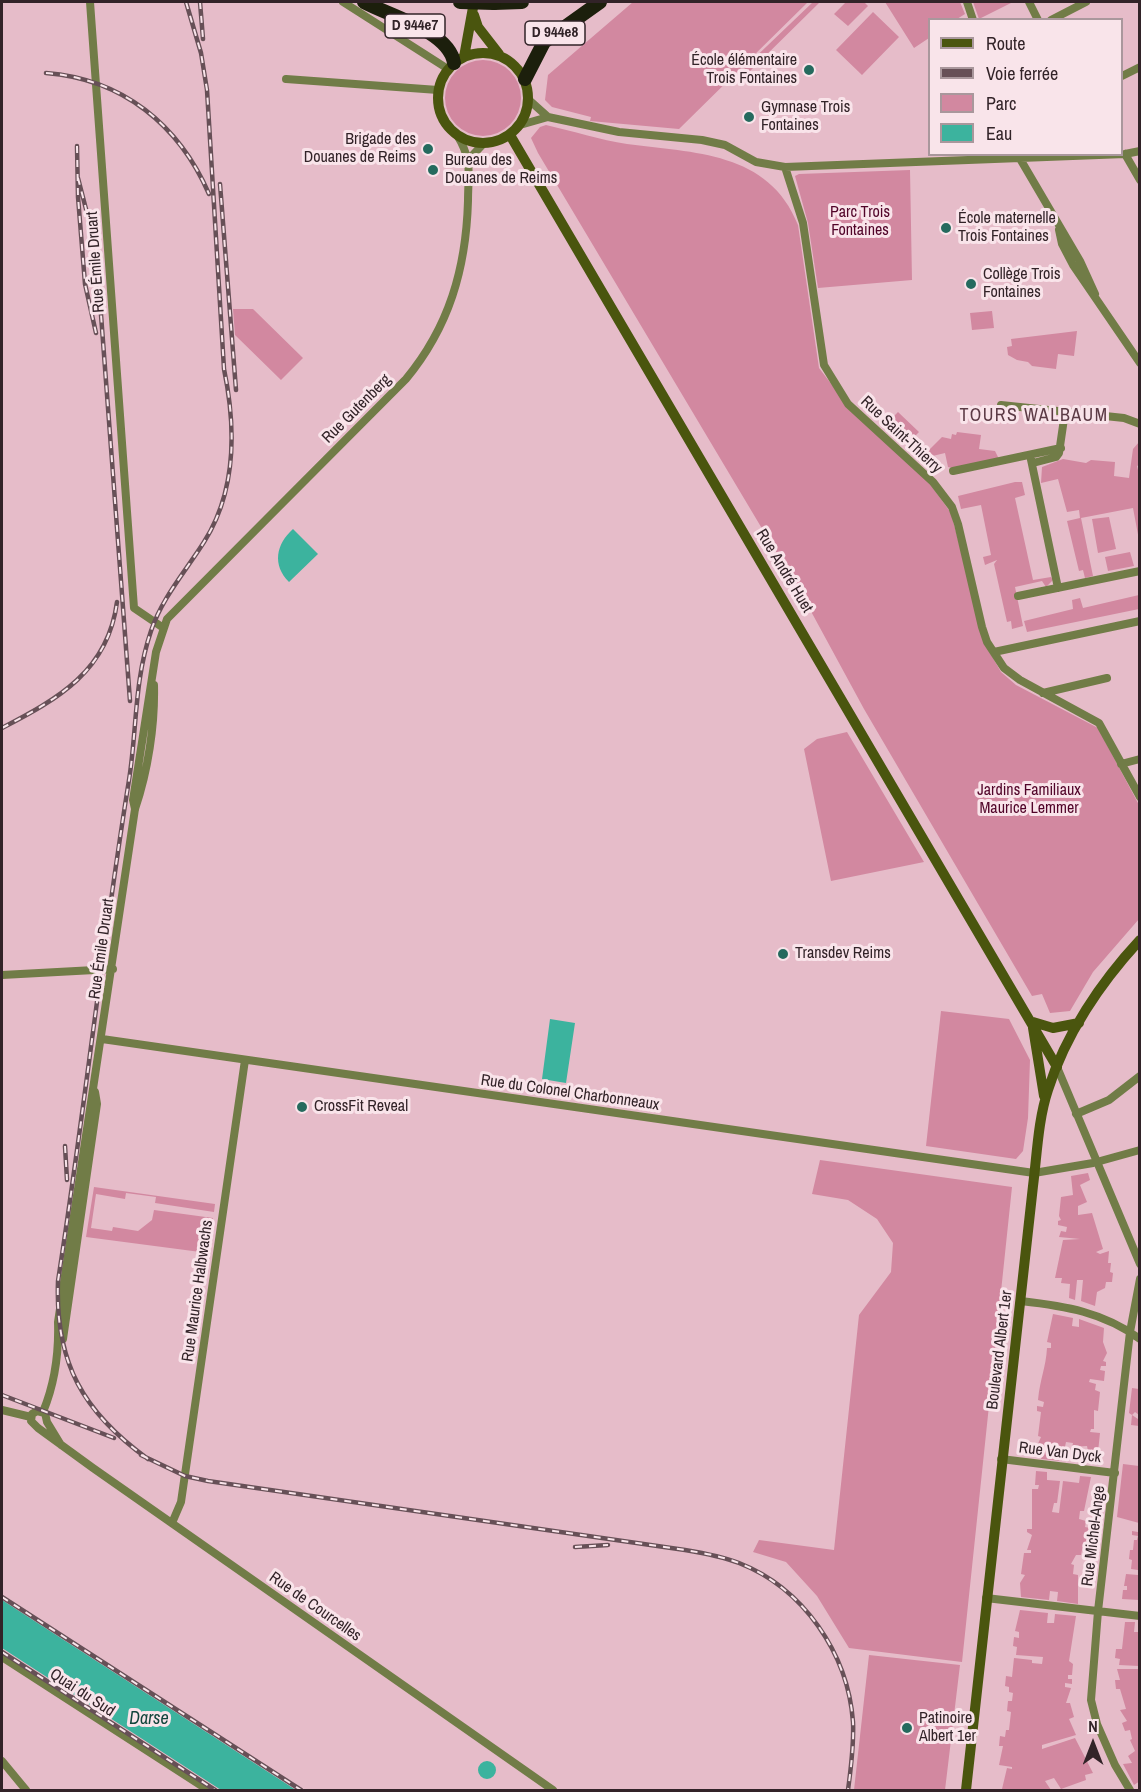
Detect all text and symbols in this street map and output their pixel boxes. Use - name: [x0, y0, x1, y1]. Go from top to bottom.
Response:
- road number: D 944e7: [385, 14, 445, 38]
- legend: [928, 18, 1123, 156]
- road number: D 944e8: [525, 21, 585, 45]
- text: Route: [986, 31, 1025, 56]
- place label: École élémentaire Trois Fontaines: [691, 51, 797, 89]
- text: Voie ferrée: [986, 61, 1058, 86]
- marker: École élémentaire Trois Fontaines: [802, 63, 816, 77]
- text: Parc: [986, 91, 1016, 116]
- place label: Gymnase Trois Fontaines: [761, 98, 850, 136]
- marker: Gymnase Trois Fontaines: [742, 110, 756, 124]
- text: Eau: [986, 121, 1012, 146]
- place label: Brigade des Douanes de Reims: [304, 130, 416, 168]
- marker: Brigade des Douanes de Reims: [421, 142, 435, 156]
- place label: Bureau des Douanes de Reims: [445, 151, 557, 189]
- marker: Bureau des Douanes de Reims: [426, 163, 440, 177]
- park label: Parc Trois Fontaines: [830, 203, 890, 241]
- place label: École maternelle Trois Fontaines: [958, 209, 1056, 247]
- street label: Rue Émile Druart: [83, 211, 109, 313]
- marker: École maternelle Trois Fontaines: [939, 221, 953, 235]
- place label: Collège Trois Fontaines: [983, 265, 1061, 303]
- marker: Collège Trois Fontaines: [964, 277, 978, 291]
- street label: Rue Gutenberg: [318, 370, 396, 448]
- street label: Rue Saint-Thierry: [856, 392, 946, 478]
- district label: TOURS WALBAUM: [959, 405, 1109, 427]
- street label: Rue André Huet: [752, 526, 816, 616]
- park label: Jardins Familiaux Maurice Lemmer: [977, 781, 1081, 819]
- street label: Rue Émile Druart: [85, 897, 119, 1001]
- place label: Transdev Reims: [795, 944, 891, 964]
- marker: Transdev Reims: [776, 947, 790, 961]
- street label: Rue du Colonel Charbonneaux: [479, 1071, 661, 1115]
- place label: CrossFit Reveal: [314, 1097, 408, 1117]
- marker: CrossFit Reveal: [295, 1100, 309, 1114]
- street label: Rue Maurice Halbwachs: [179, 1219, 217, 1363]
- street label: Boulevard Albert 1er: [983, 1289, 1017, 1411]
- street label: Rue Van Dyck: [1018, 1438, 1102, 1468]
- street label: Rue Michel-Ange: [1078, 1485, 1110, 1587]
- street label: Rue de Courcelles: [265, 1568, 365, 1646]
- street label: Quai du Sud: [46, 1665, 118, 1721]
- water label: Darse: [129, 1708, 169, 1730]
- place label: Patinoire Albert 1er: [919, 1709, 976, 1747]
- north arrow: [1063, 1714, 1123, 1774]
- text: N: [1088, 1715, 1098, 1737]
- marker: Patinoire Albert 1er: [900, 1721, 914, 1735]

